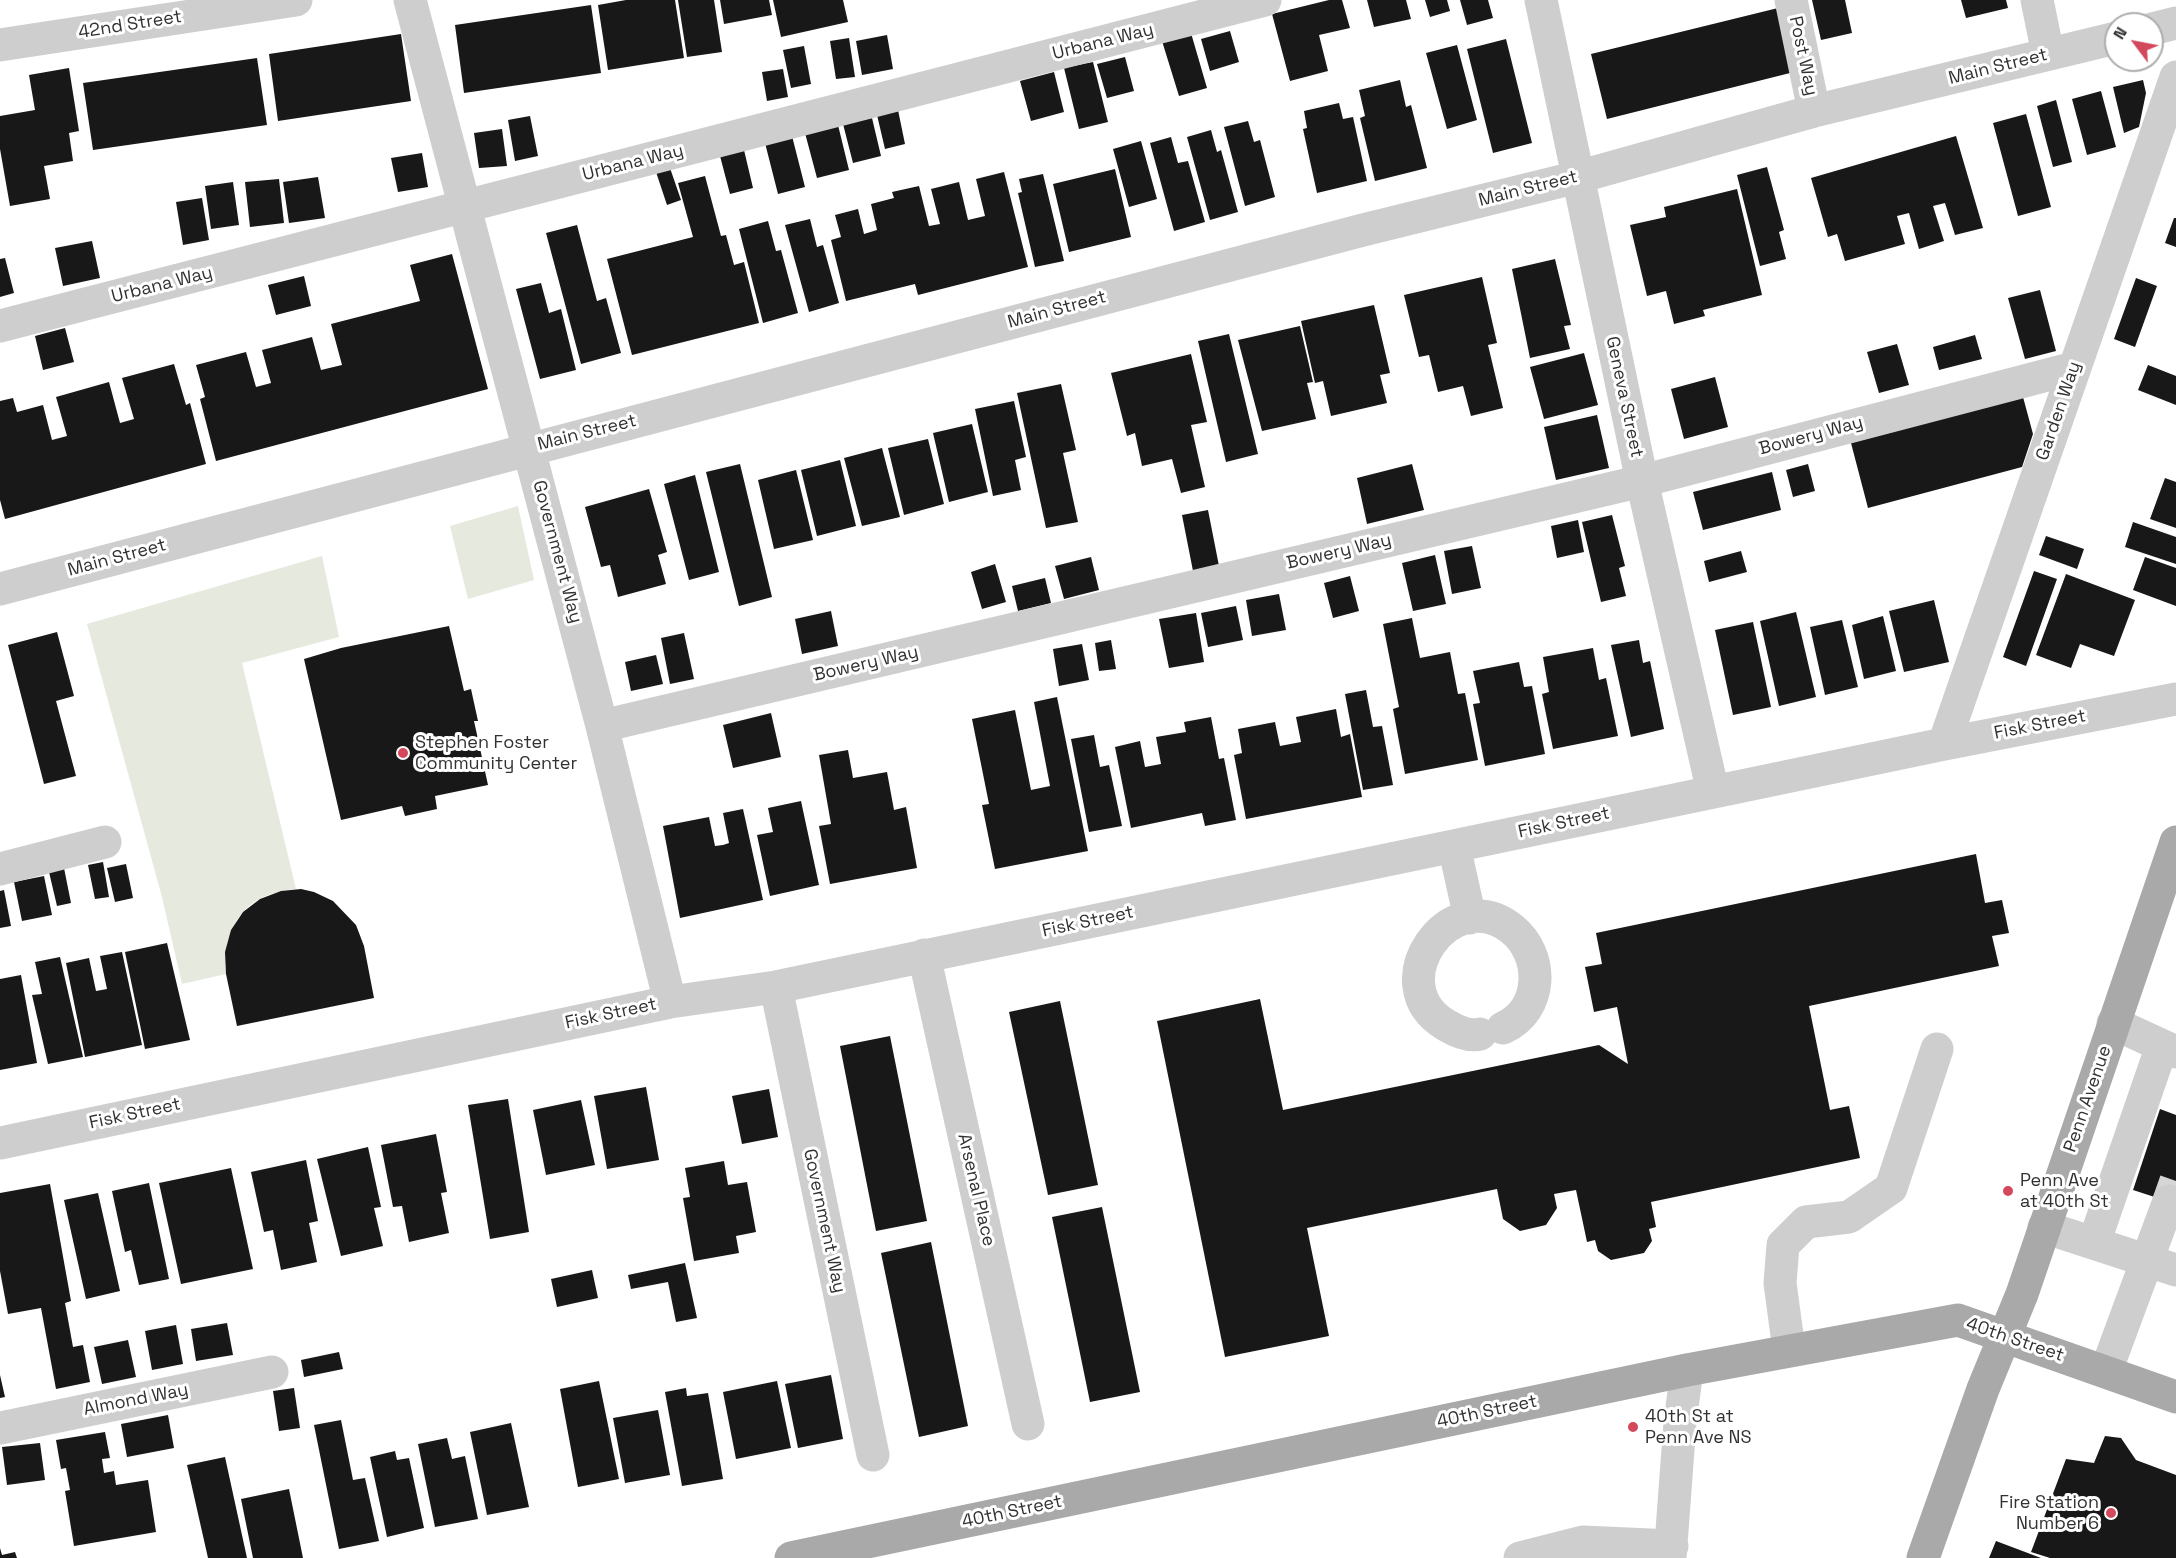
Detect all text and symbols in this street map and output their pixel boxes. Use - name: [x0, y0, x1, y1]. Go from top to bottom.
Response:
- street label: 42nd Street: [77, 6, 183, 44]
- north arrow: [2104, 12, 2164, 72]
- street label: Post Way: [1784, 14, 1822, 98]
- street label: Urbana Way: [1050, 19, 1156, 65]
- text: N: [2108, 23, 2132, 43]
- street label: Main Street: [1946, 44, 2050, 90]
- street label: Urbana Way: [580, 140, 686, 186]
- street label: Main Street: [1476, 166, 1580, 212]
- street label: Urbana Way: [109, 262, 215, 308]
- street label: Main Street: [1005, 286, 1109, 334]
- street label: Geneva Street: [1601, 334, 1647, 460]
- street label: Garden Way: [2032, 359, 2086, 463]
- street label: Main Street: [535, 410, 639, 456]
- street label: Bowery Way: [1757, 412, 1865, 460]
- street label: Government Way: [528, 478, 586, 626]
- street label: Bowery Way: [1285, 529, 1393, 575]
- street label: Main Street: [65, 534, 169, 582]
- street label: Bowery Way: [812, 641, 920, 687]
- street label: Fisk Street: [1992, 706, 2088, 744]
- place label: Stephen Foster Community Center: [415, 732, 577, 774]
- marker: Stephen Foster Community Center: [396, 746, 410, 760]
- street label: Fisk Street: [1516, 803, 1612, 843]
- street label: Fisk Street: [1040, 902, 1136, 942]
- street label: Fisk Street: [563, 994, 659, 1034]
- street label: Penn Avenue: [2060, 1043, 2116, 1155]
- street label: Fisk Street: [87, 1094, 183, 1134]
- street label: Arsenal Place: [953, 1131, 999, 1249]
- street label: Government Way: [798, 1147, 850, 1295]
- place label: Penn Ave at 40th St: [2020, 1170, 2109, 1212]
- marker: Penn Ave at 40th St: [2001, 1184, 2015, 1198]
- street label: 40th Street: [1963, 1313, 2067, 1367]
- street label: Almond Way: [82, 1379, 190, 1421]
- street label: 40th Street: [1435, 1391, 1539, 1433]
- place label: 40th St at Penn Ave NS: [1645, 1406, 1751, 1448]
- marker: 40th St at Penn Ave NS: [1626, 1420, 1640, 1434]
- street label: 40th Street: [960, 1491, 1064, 1533]
- place label: Fire Station Number 6: [1999, 1492, 2099, 1534]
- marker: Fire Station Number 6: [2104, 1506, 2118, 1520]

